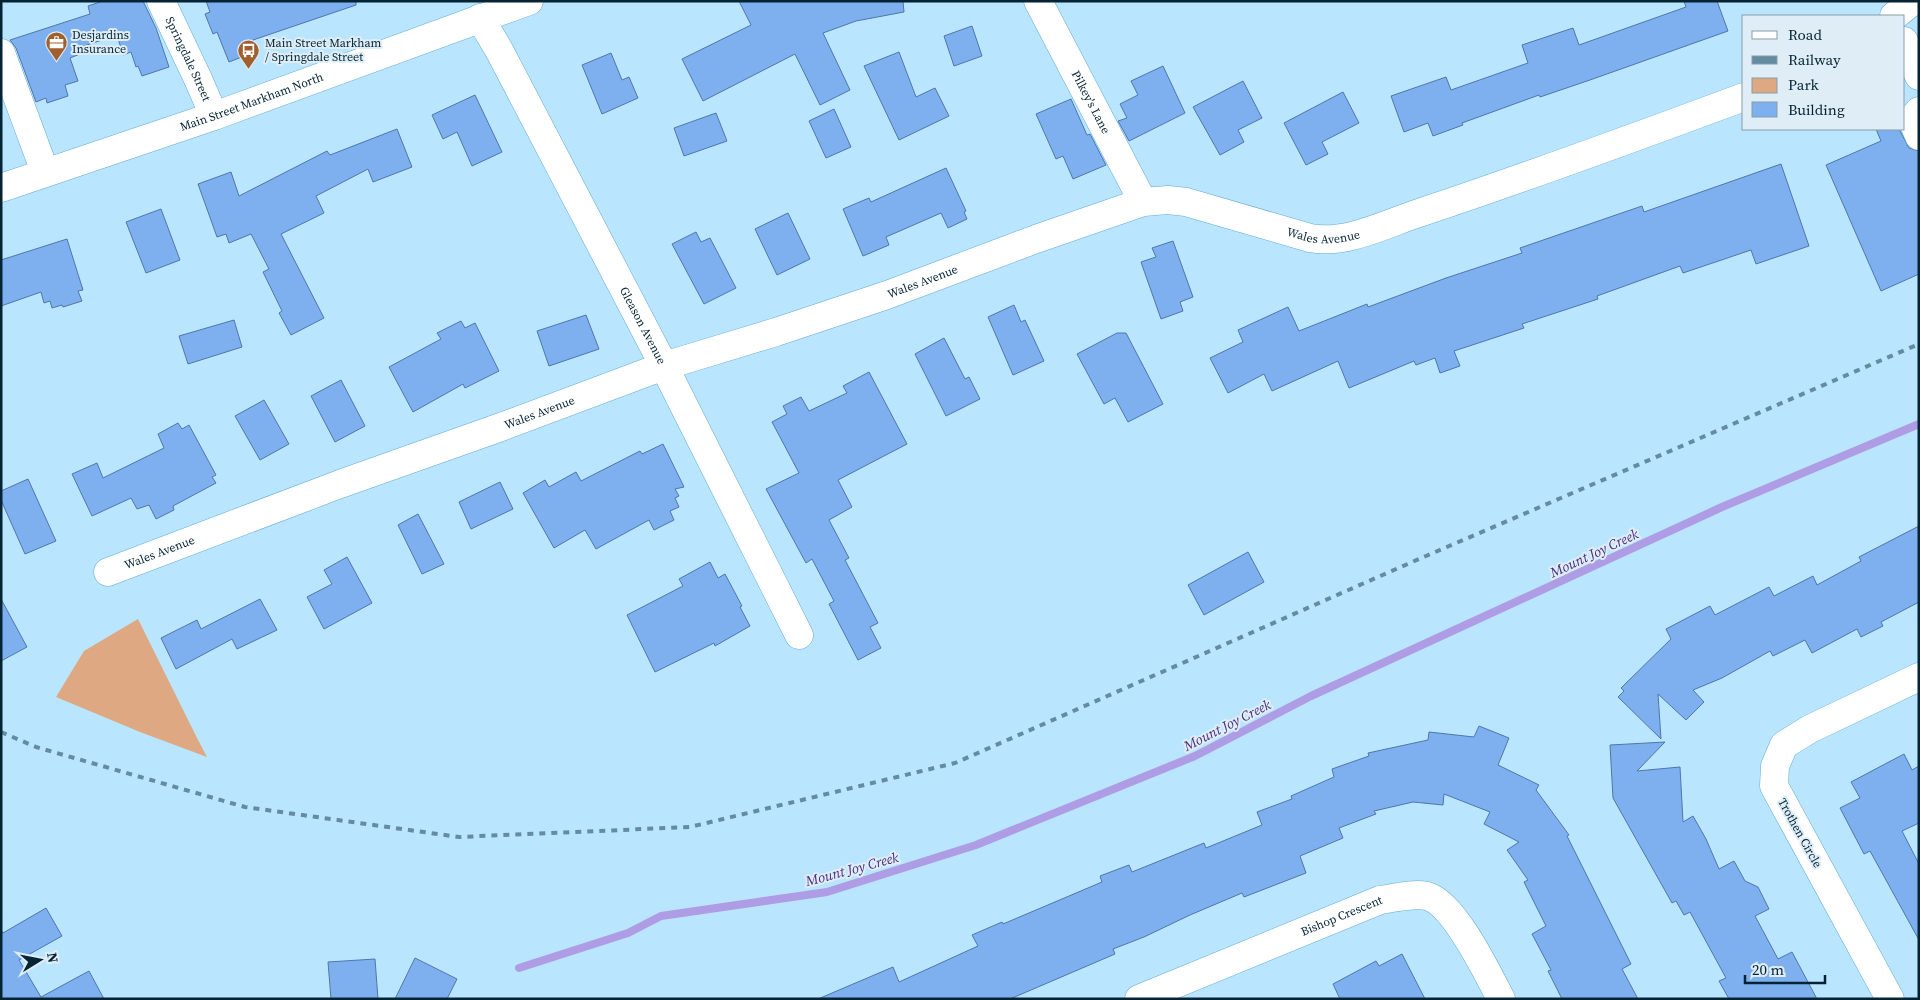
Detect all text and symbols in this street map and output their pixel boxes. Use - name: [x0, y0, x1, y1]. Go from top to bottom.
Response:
- street label: Springdale Street: [162, 14, 215, 104]
- legend: [1742, 15, 1905, 130]
- text: Road: [1788, 24, 1822, 45]
- place label: Desjardins Insurance: [72, 27, 129, 57]
- office icon: Desjardins Insurance: [44, 30, 68, 61]
- place label: Main Street Markham / Springdale Street: [265, 35, 382, 65]
- bus stop icon: Main Street Markham / Springdale Street: [237, 38, 261, 69]
- text: Railway: [1788, 49, 1841, 70]
- street label: Pilkey's Lane: [1068, 68, 1114, 136]
- street label: Main Street Markham North: [178, 69, 325, 135]
- text: Park: [1788, 74, 1820, 95]
- text: Building: [1788, 99, 1845, 120]
- street label: Wales Avenue: [1285, 224, 1362, 247]
- street label: Wales Avenue: [885, 261, 960, 302]
- street label: Gleason Avenue: [616, 284, 670, 367]
- street label: Wales Avenue: [502, 392, 577, 433]
- water label: Mount Joy Creek: [1546, 524, 1642, 583]
- street label: Wales Avenue: [122, 532, 197, 573]
- water label: Mount Joy Creek: [1179, 694, 1274, 756]
- street label: Trothen Circle: [1774, 795, 1826, 871]
- water label: Mount Joy Creek: [802, 847, 901, 891]
- street label: Bishop Crescent: [1298, 892, 1385, 940]
- north arrow: [15, 935, 65, 985]
- text: N: [42, 951, 64, 965]
- scale bar: [1745, 952, 1825, 984]
- text: 20 m: [1752, 959, 1784, 980]

